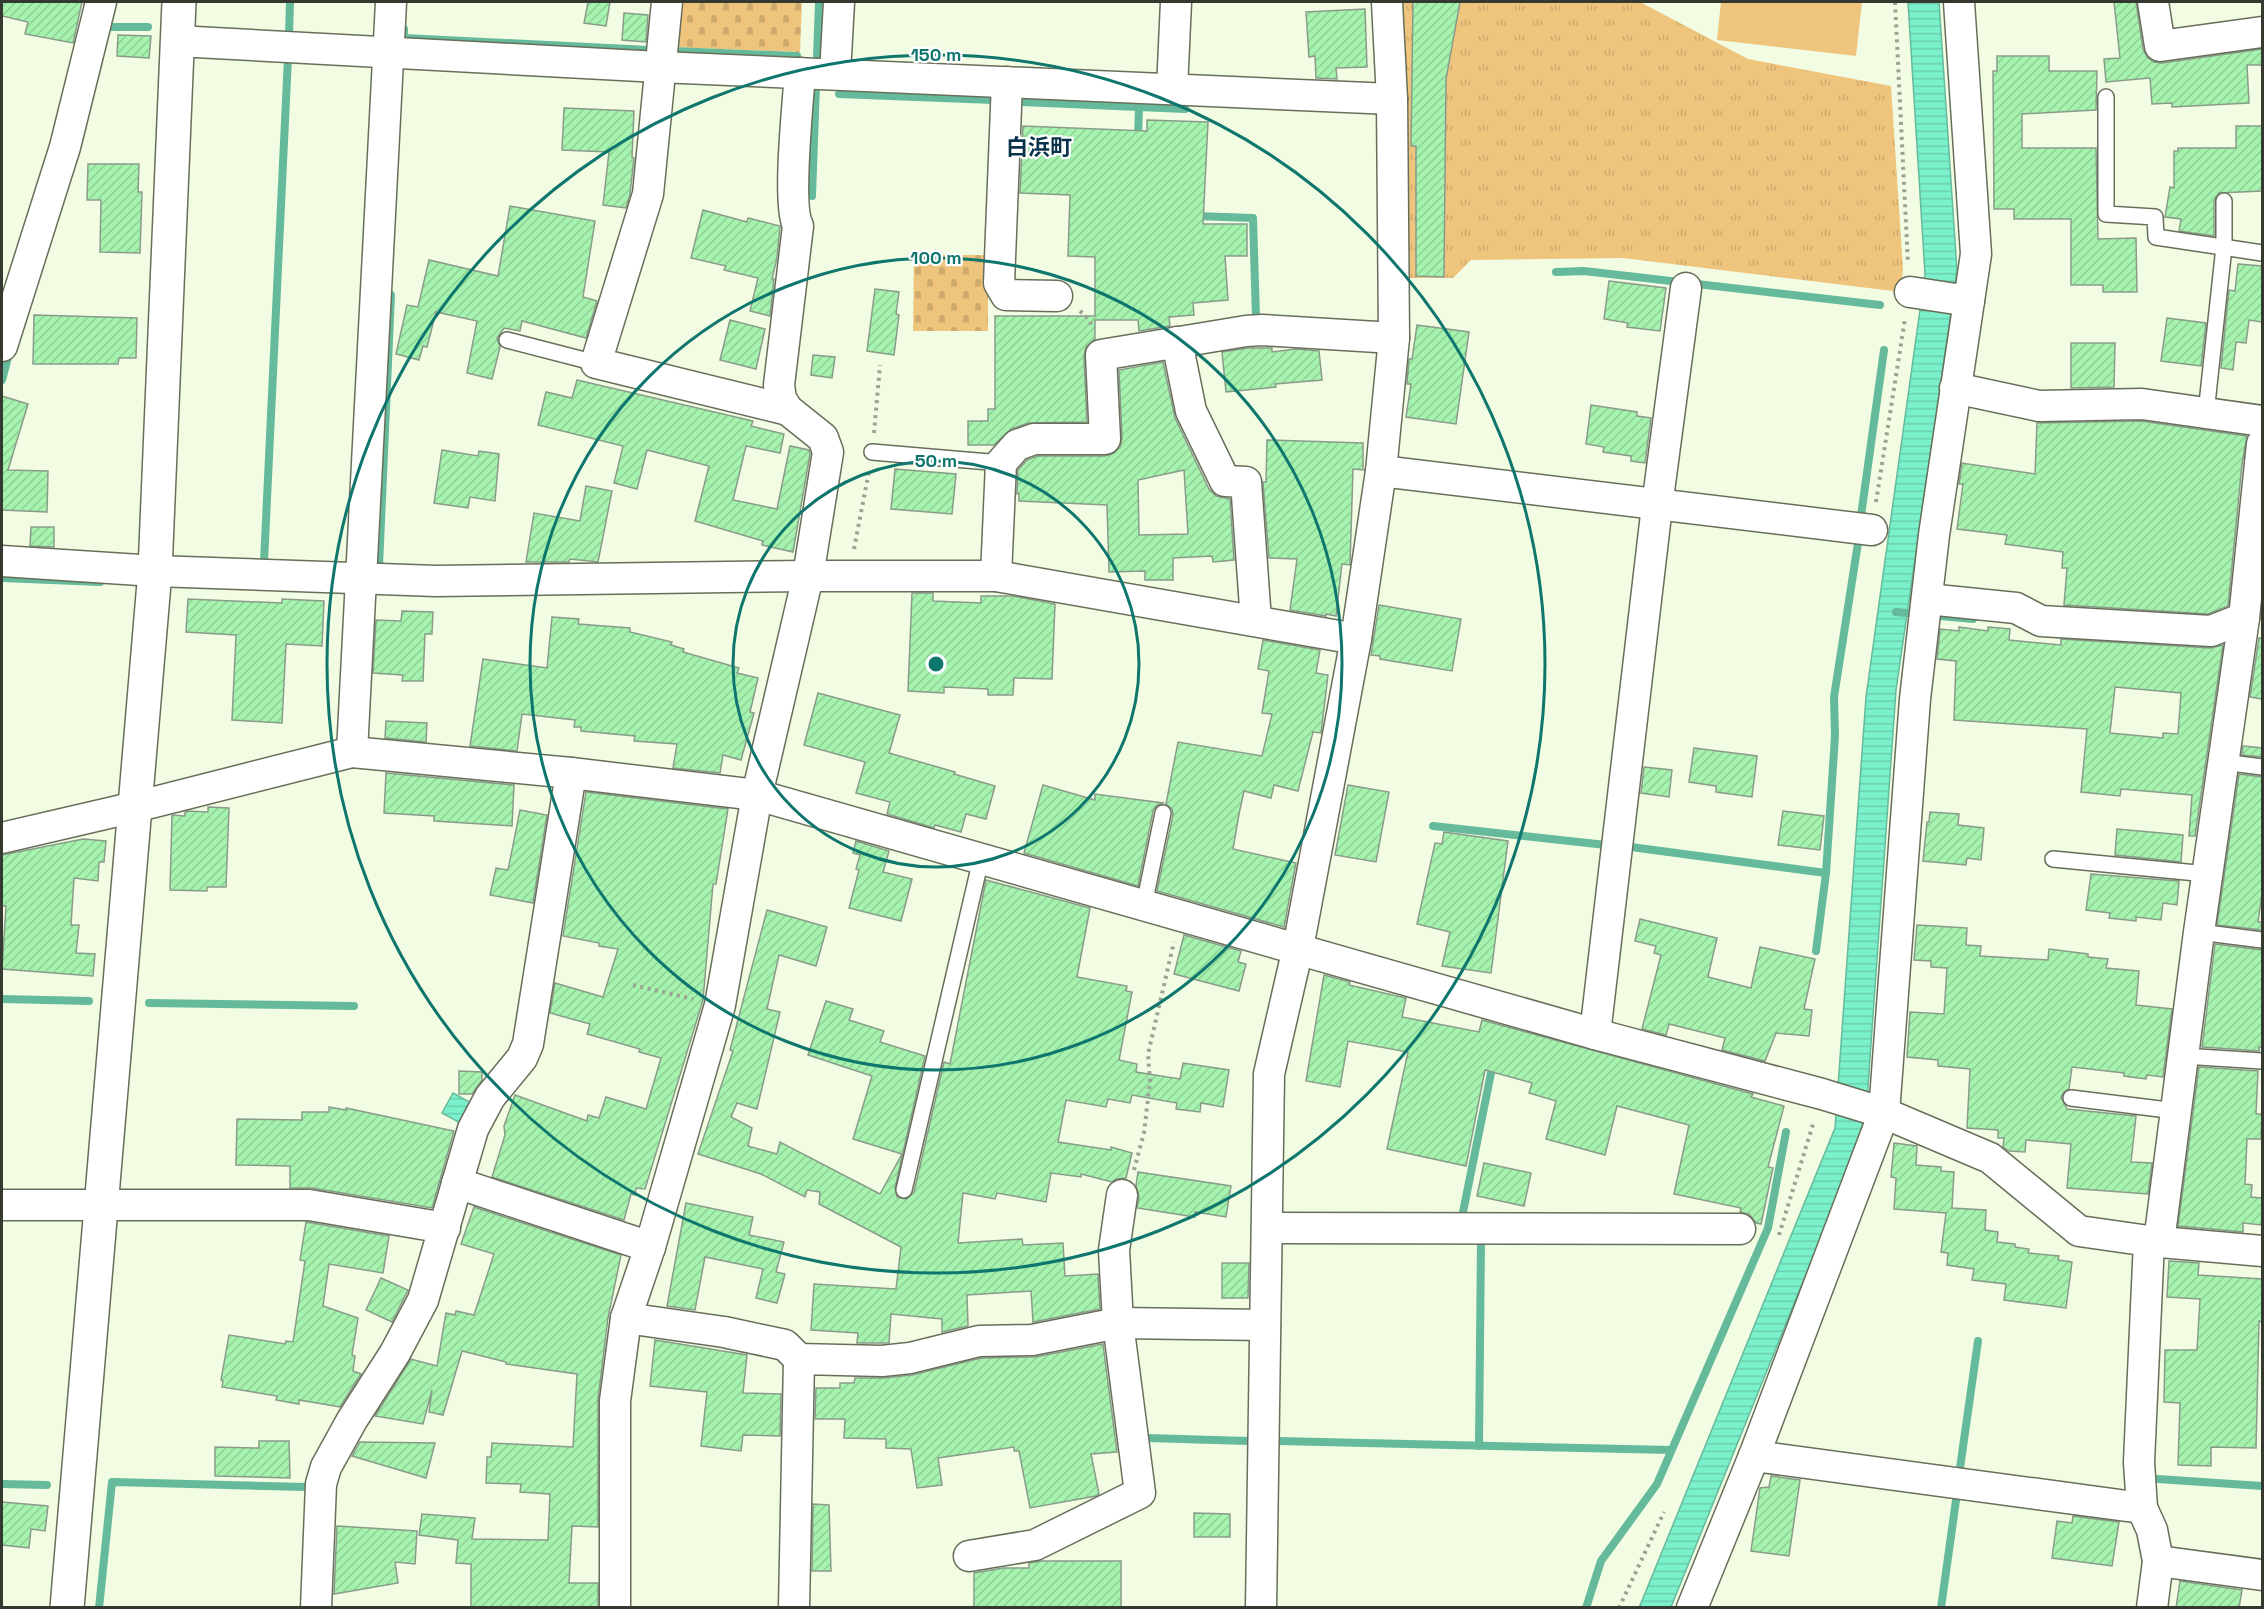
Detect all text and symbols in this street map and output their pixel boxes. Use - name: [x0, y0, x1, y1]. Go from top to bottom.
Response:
- text: 150 m: [911, 43, 961, 66]
- district label: 白浜町: [1006, 133, 1072, 161]
- text: 100 m: [910, 246, 962, 269]
- text: 50 m: [915, 449, 957, 472]
- centre of rings: [926, 654, 946, 674]

